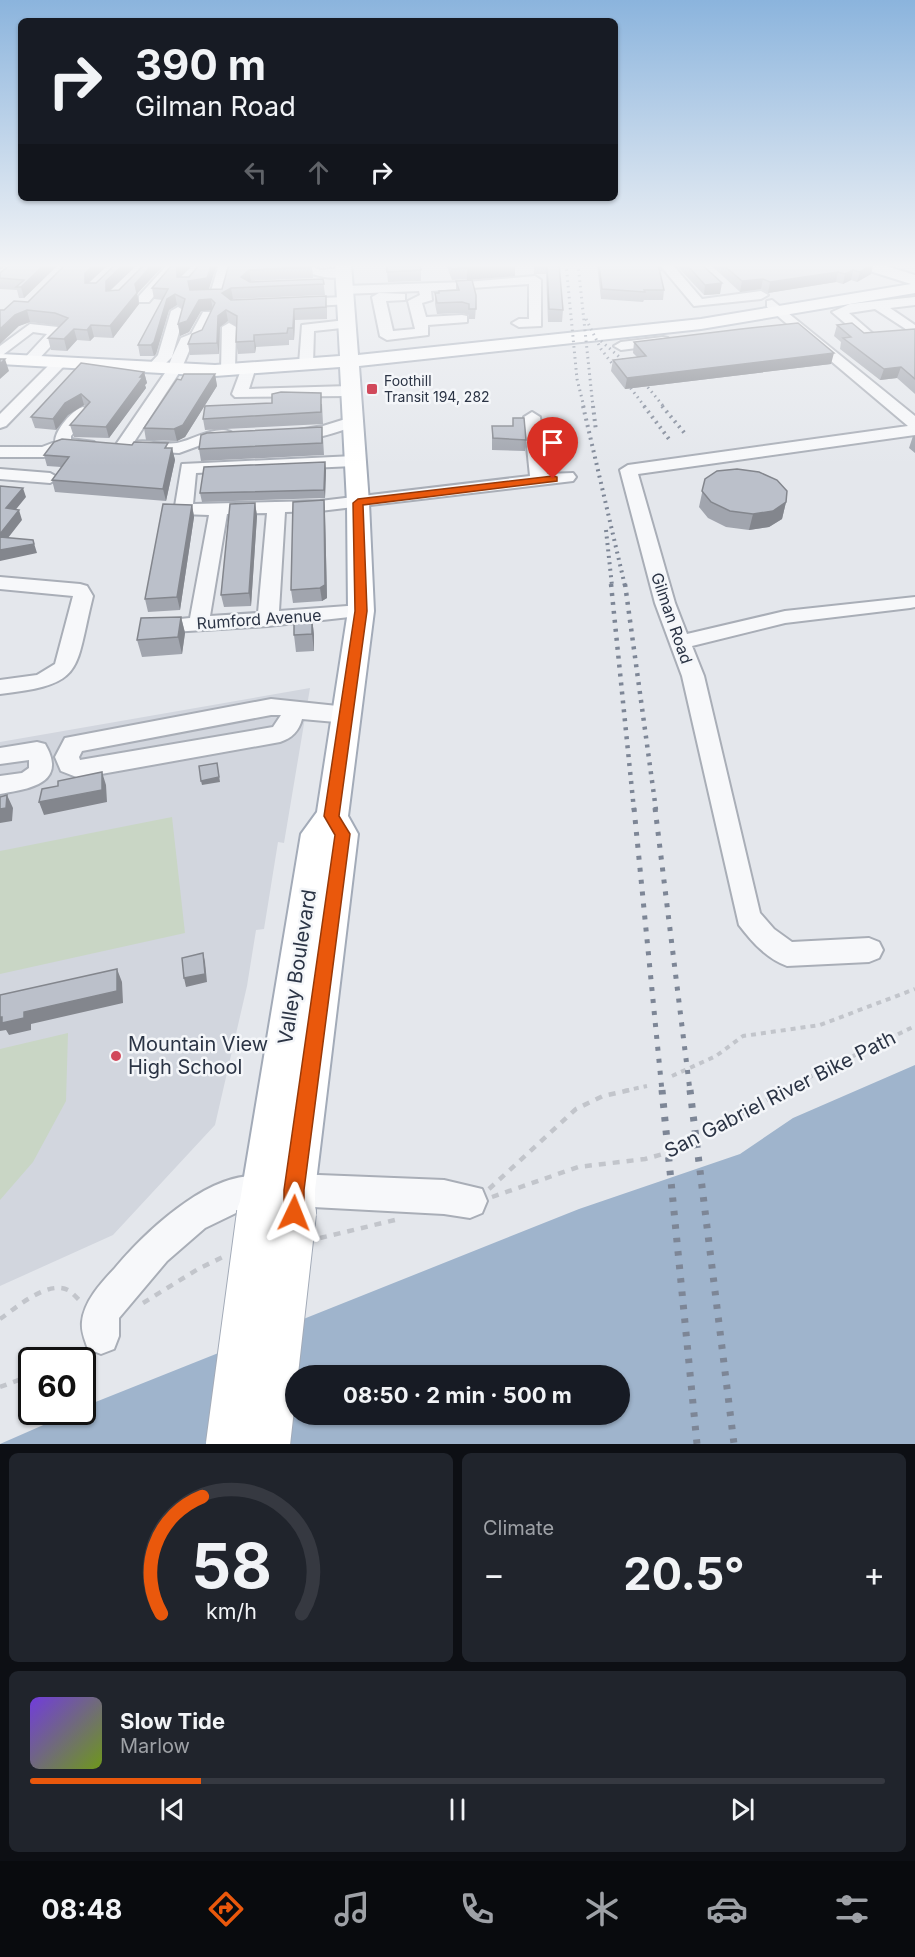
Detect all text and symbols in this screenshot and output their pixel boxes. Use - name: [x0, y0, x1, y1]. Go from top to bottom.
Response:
- text: 390 m: [135, 39, 266, 90]
- icon: right: [36, 42, 114, 120]
- text: Gilman Road: [135, 90, 296, 123]
- icon: left: [239, 156, 272, 189]
- icon: ahead: [302, 156, 335, 189]
- icon: right: [365, 156, 398, 189]
- place label: Foothill Transit 194, 282: [384, 372, 490, 405]
- marker: Foothill Transit 194, 282: [365, 382, 379, 396]
- pin: [527, 417, 578, 479]
- icon: arrive: [536, 426, 569, 459]
- street label: Gilman Road: [647, 570, 697, 666]
- street label: Rumford Avenue: [196, 605, 322, 633]
- street label: Valley Boulevard: [273, 888, 321, 1046]
- street label: San Gabriel River Bike Path: [660, 1025, 900, 1163]
- place label: Mountain View High School: [128, 1032, 268, 1079]
- marker: Mountain View High School: [109, 1049, 123, 1063]
- position arrow: [262, 1181, 326, 1245]
- speed limit sign: 60: [18, 1347, 96, 1425]
- text: 08:50 · 2 min · 500 m: [343, 1382, 572, 1408]
- text: Climate: [483, 1516, 554, 1540]
- text: 58: [191, 1528, 271, 1603]
- text: 20.5°: [623, 1546, 745, 1601]
- text: −: [483, 1554, 505, 1594]
- text: +: [863, 1554, 885, 1594]
- text: km/h: [206, 1599, 256, 1625]
- text: Slow Tide: [120, 1708, 225, 1734]
- text: Marlow: [120, 1734, 190, 1758]
- icon: previous: [156, 1793, 189, 1826]
- icon: pause: [441, 1793, 474, 1826]
- icon: next: [726, 1793, 759, 1826]
- icon: directions: [205, 1888, 247, 1930]
- icon: music: [331, 1888, 373, 1930]
- icon: phone: [456, 1888, 498, 1930]
- icon: climate: [581, 1888, 623, 1930]
- icon: car: [706, 1888, 748, 1930]
- icon: filters: [831, 1888, 873, 1930]
- text: 08:48: [42, 1893, 122, 1926]

